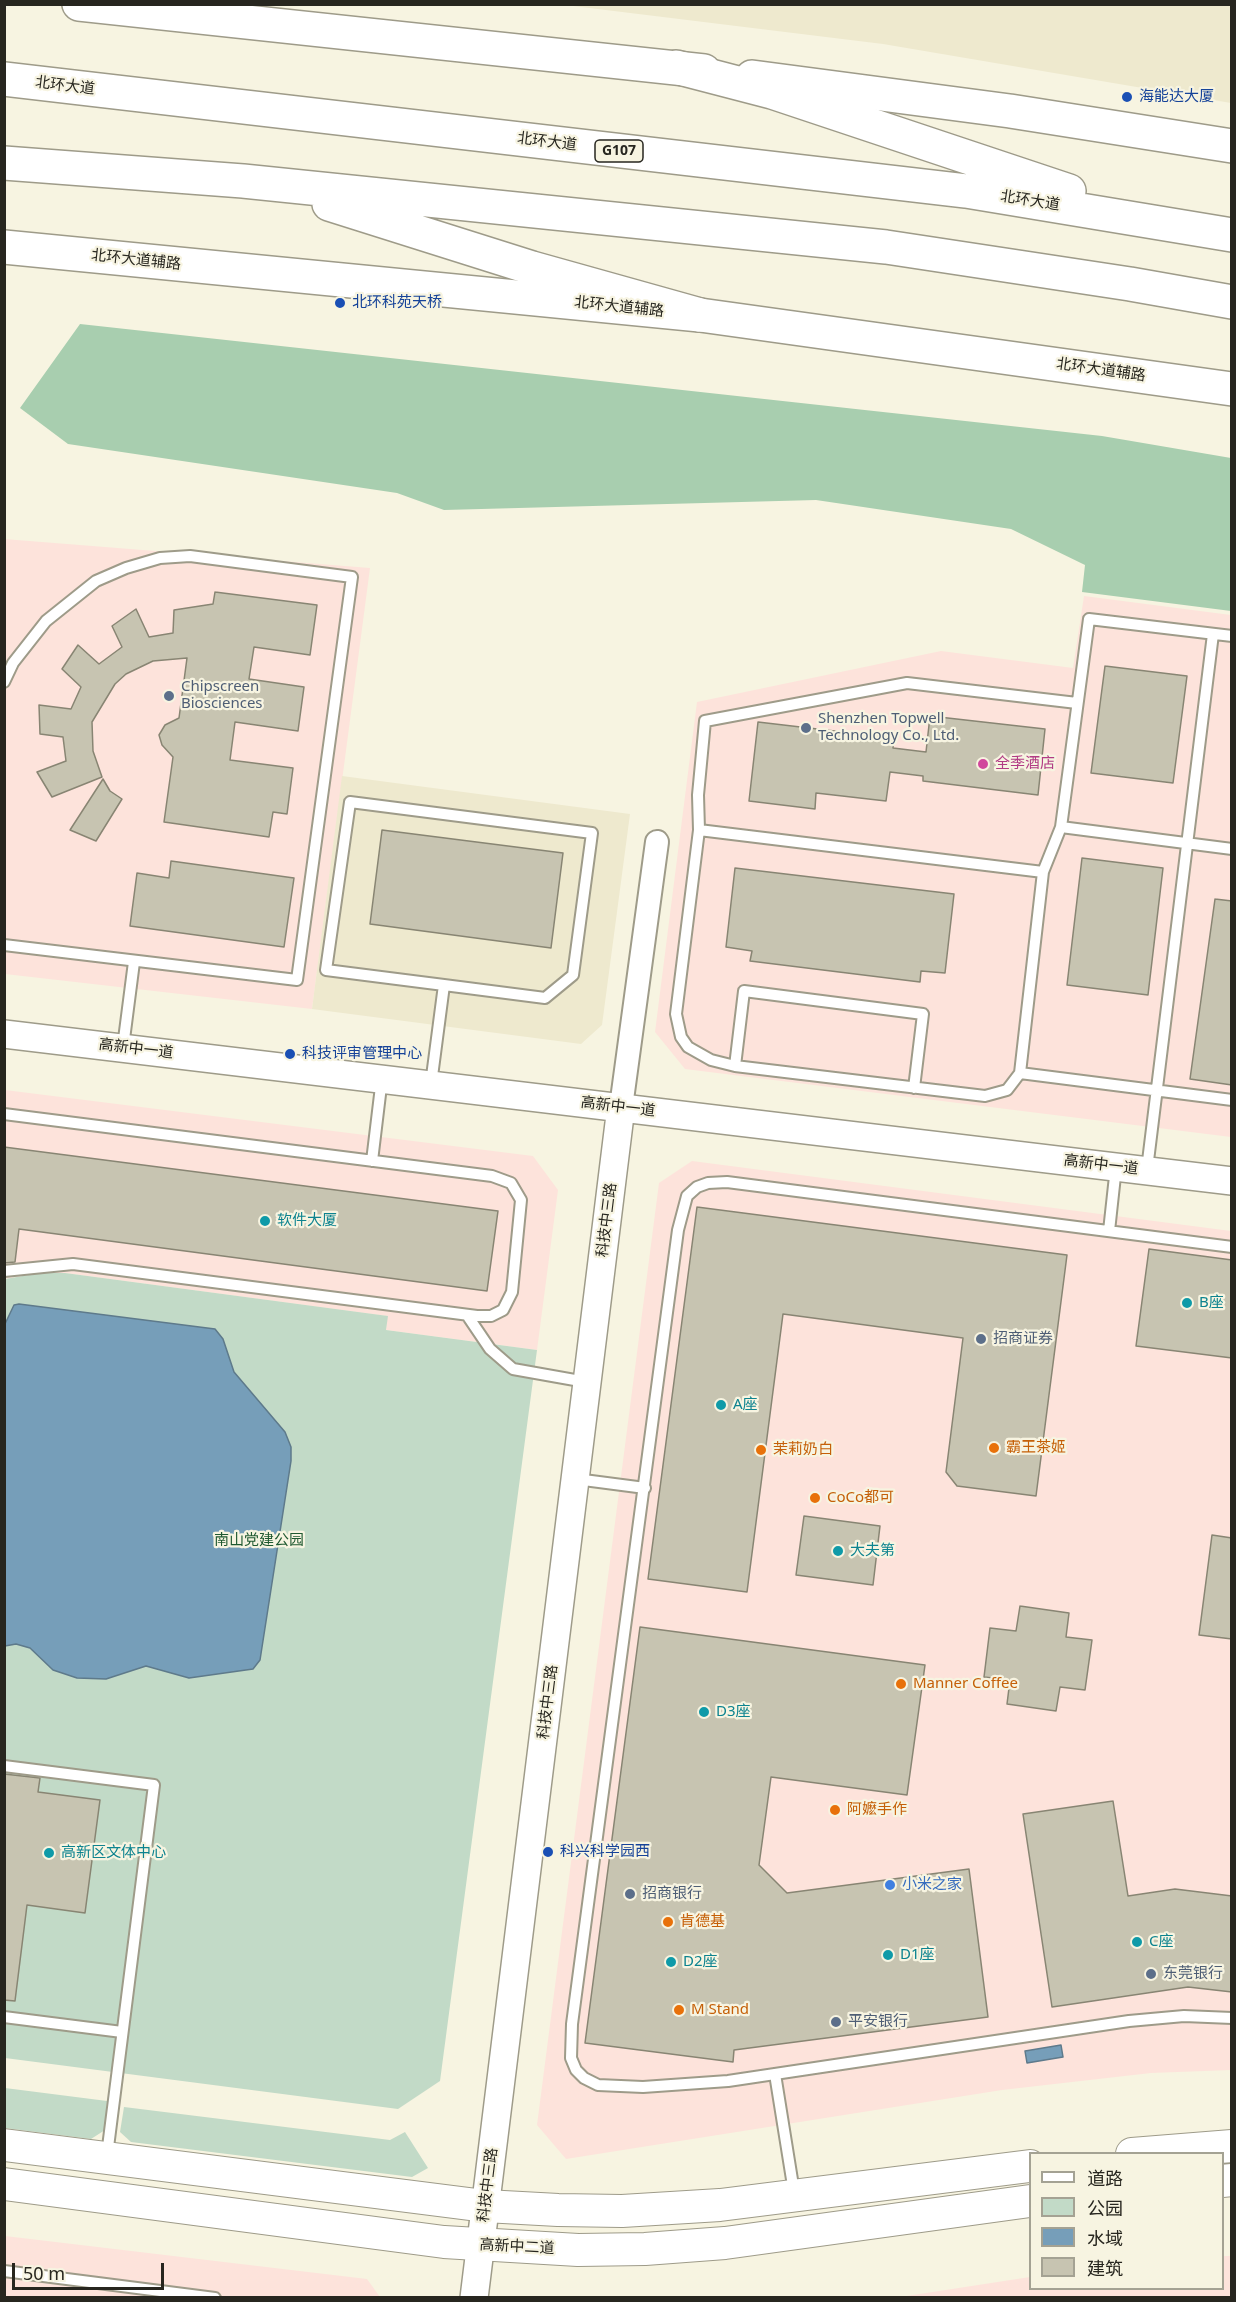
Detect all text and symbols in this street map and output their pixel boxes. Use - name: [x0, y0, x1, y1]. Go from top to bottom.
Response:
- street label: 北环大道: [34, 73, 96, 99]
- place label: 海能达大厦: [1139, 88, 1214, 106]
- marker: 海能达大厦: [1120, 90, 1134, 104]
- street label: 北环大道: [516, 129, 578, 155]
- road number: G107: [595, 140, 643, 162]
- street label: 北环大道: [999, 187, 1061, 215]
- street label: 北环大道辅路: [90, 246, 182, 274]
- street label: 北环大道辅路: [573, 293, 665, 321]
- place label: 北环科苑天桥: [352, 294, 442, 312]
- marker: 北环科苑天桥: [333, 296, 347, 310]
- street label: 北环大道辅路: [1055, 355, 1147, 385]
- place label: Chipscreen Biosciences: [181, 678, 263, 713]
- marker: Chipscreen Biosciences: [162, 689, 176, 703]
- place label: Shenzhen Topwell Technology Co., Ltd.: [818, 710, 959, 745]
- marker: Shenzhen Topwell Technology Co., Ltd.: [799, 721, 813, 735]
- place label: 全季酒店: [995, 755, 1055, 773]
- marker: 全季酒店: [976, 757, 990, 771]
- street label: 高新中一道: [98, 1035, 174, 1063]
- place label: 科技评审管理中心: [302, 1045, 422, 1063]
- marker: 科技评审管理中心: [283, 1047, 297, 1061]
- street label: 高新中一道: [580, 1093, 656, 1121]
- street label: 高新中一道: [1063, 1151, 1139, 1179]
- street label: 科技中三路: [593, 1182, 621, 1258]
- place label: 软件大厦: [277, 1212, 337, 1230]
- marker: 软件大厦: [258, 1214, 272, 1228]
- place label: B座: [1199, 1294, 1224, 1312]
- marker: B座: [1180, 1296, 1194, 1310]
- place label: 招商证券: [993, 1330, 1053, 1348]
- marker: 招商证券: [974, 1332, 988, 1346]
- place label: A座: [733, 1396, 758, 1414]
- marker: A座: [714, 1398, 728, 1412]
- place label: 霸王茶姬: [1006, 1439, 1066, 1457]
- place label: 茉莉奶白: [773, 1441, 833, 1459]
- marker: 霸王茶姬: [987, 1441, 1001, 1455]
- marker: 茉莉奶白: [754, 1443, 768, 1457]
- place label: CoCo都可: [827, 1489, 894, 1507]
- marker: CoCo都可: [808, 1491, 822, 1505]
- park label: 南山党建公园: [214, 1532, 304, 1550]
- place label: 大夫第: [850, 1542, 895, 1560]
- marker: 大夫第: [831, 1544, 845, 1558]
- street label: 科技中三路: [534, 1664, 562, 1740]
- place label: Manner Coffee: [913, 1675, 1018, 1693]
- marker: Manner Coffee: [894, 1677, 908, 1691]
- place label: D3座: [716, 1703, 751, 1721]
- marker: D3座: [697, 1705, 711, 1719]
- place label: 阿嬷手作: [847, 1801, 907, 1819]
- marker: 阿嬷手作: [828, 1803, 842, 1817]
- place label: 科兴科学园西: [560, 1843, 650, 1861]
- place label: 高新区文体中心: [61, 1844, 166, 1862]
- marker: 科兴科学园西: [541, 1845, 555, 1859]
- marker: 高新区文体中心: [42, 1846, 56, 1860]
- place label: 小米之家: [902, 1876, 962, 1894]
- marker: 小米之家: [883, 1878, 897, 1892]
- place label: 招商银行: [642, 1885, 702, 1903]
- marker: 招商银行: [623, 1887, 637, 1901]
- place label: 肯德基: [680, 1913, 725, 1931]
- marker: 肯德基: [661, 1915, 675, 1929]
- place label: C座: [1149, 1933, 1173, 1951]
- marker: C座: [1130, 1935, 1144, 1949]
- place label: D1座: [900, 1946, 935, 1964]
- marker: D1座: [881, 1948, 895, 1962]
- place label: D2座: [683, 1953, 718, 1971]
- marker: D2座: [664, 1955, 678, 1969]
- place label: 东莞银行: [1163, 1965, 1223, 1983]
- marker: 东莞银行: [1144, 1967, 1158, 1981]
- place label: M Stand: [691, 2001, 749, 2019]
- marker: M Stand: [672, 2003, 686, 2017]
- place label: 平安银行: [848, 2013, 908, 2031]
- marker: 平安银行: [829, 2015, 843, 2029]
- street label: 科技中三路: [474, 2147, 502, 2223]
- legend: [1029, 2152, 1224, 2290]
- text: 道路: [1087, 2166, 1123, 2190]
- text: 公园: [1087, 2196, 1123, 2220]
- text: 水域: [1087, 2226, 1123, 2250]
- street label: 高新中二道: [479, 2236, 555, 2258]
- scale bar: [15, 2251, 166, 2289]
- text: 建筑: [1087, 2256, 1123, 2280]
- text: 50 m: [23, 2261, 65, 2285]

